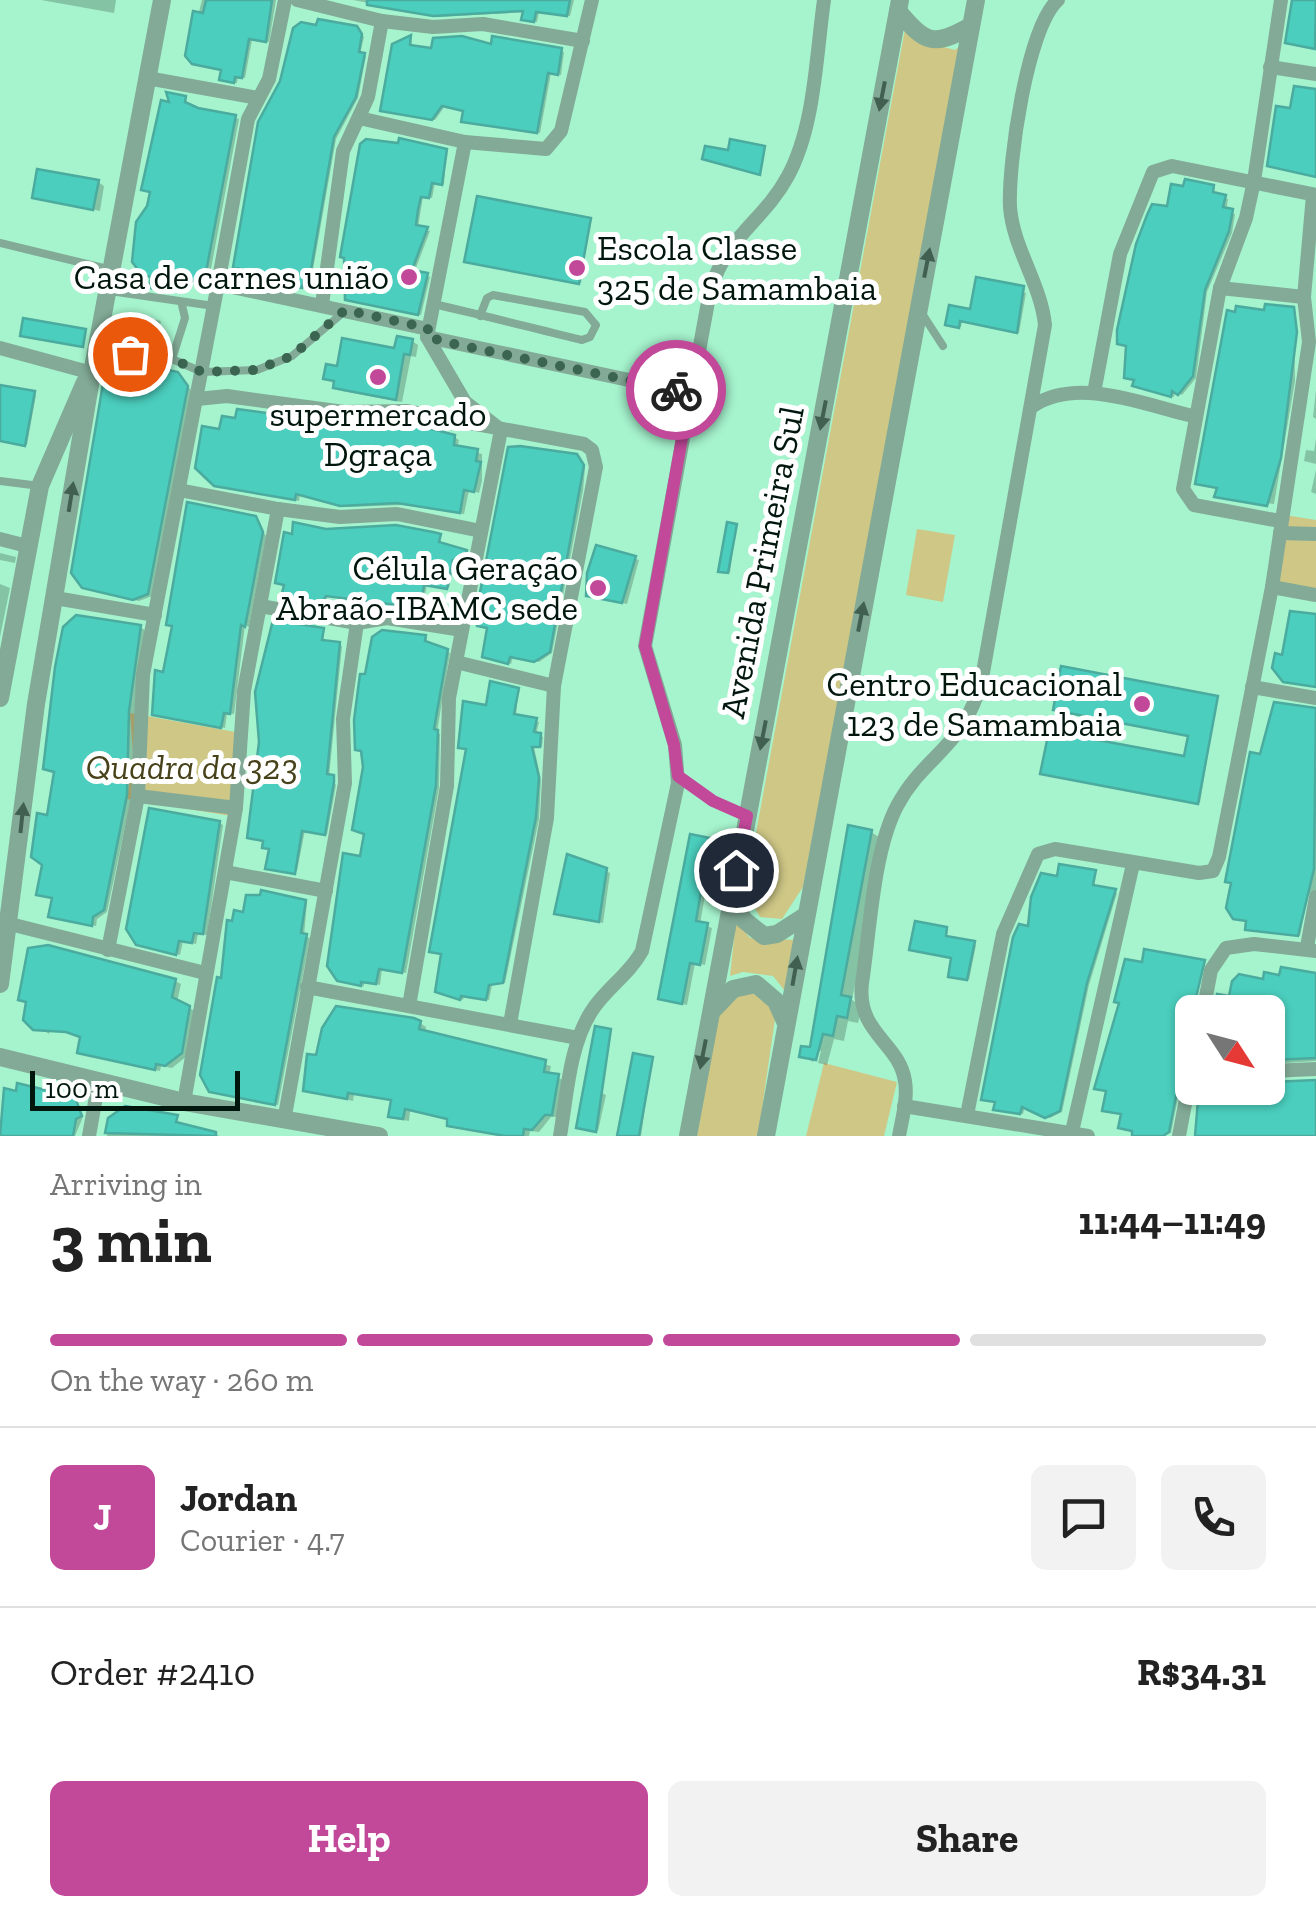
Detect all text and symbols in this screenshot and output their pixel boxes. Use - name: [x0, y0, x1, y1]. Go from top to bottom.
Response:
- one-way arrow: [874, 81, 890, 112]
- place label: Escola Classe 325 de Samambaia: [597, 227, 877, 309]
- one-way arrow: [920, 247, 935, 278]
- place label: Casa de carnes união: [74, 256, 389, 298]
- marker: Escola Classe 325 de Samambaia: [566, 257, 588, 279]
- marker: Casa de carnes união: [398, 266, 420, 288]
- pin: [88, 312, 173, 397]
- icon: bag: [103, 327, 158, 382]
- courier: [626, 340, 726, 440]
- icon: bike: [649, 363, 704, 418]
- marker: supermercado Dgraça: [367, 366, 389, 388]
- place label: supermercado Dgraça: [270, 393, 486, 475]
- one-way arrow: [815, 400, 830, 432]
- street label: Avenida Primeira Sul: [711, 402, 813, 722]
- one-way arrow: [64, 481, 80, 512]
- place label: Célula Geração Abraão-IBAMC sede: [276, 547, 578, 629]
- marker: Célula Geração Abraão-IBAMC sede: [587, 577, 609, 599]
- one-way arrow: [853, 601, 869, 632]
- place label: Centro Educacional 123 de Samambaia: [827, 663, 1122, 745]
- marker: Centro Educacional 123 de Samambaia: [1131, 693, 1153, 715]
- one-way arrow: [755, 720, 770, 751]
- park label: Quadra da 323: [86, 746, 298, 788]
- one-way arrow: [14, 802, 30, 834]
- pin: [694, 828, 779, 913]
- icon: home: [709, 843, 764, 898]
- one-way arrow: [788, 955, 803, 986]
- north arrow: [1175, 995, 1285, 1105]
- map controls: [1175, 995, 1285, 1105]
- one-way arrow: [695, 1039, 710, 1070]
- scale bar: [30, 1066, 240, 1110]
- text: 100 m: [45, 1072, 119, 1105]
- text: Arriving in: [50, 1165, 202, 1203]
- text: 11:44–11:49: [1078, 1198, 1266, 1244]
- text: 3 min: [50, 1201, 212, 1279]
- text: On the way · 260 m: [50, 1361, 314, 1399]
- button: chat: [1031, 1465, 1136, 1570]
- button: phone: [1161, 1465, 1266, 1570]
- text: Jordan: [180, 1475, 297, 1521]
- text: J: [93, 1494, 112, 1540]
- text: Courier · 4.7: [180, 1521, 344, 1559]
- text: Order #2410: [50, 1649, 255, 1695]
- text: R$34.31: [1137, 1649, 1266, 1695]
- button: Help: [50, 1781, 648, 1896]
- button: Share: [668, 1781, 1266, 1896]

